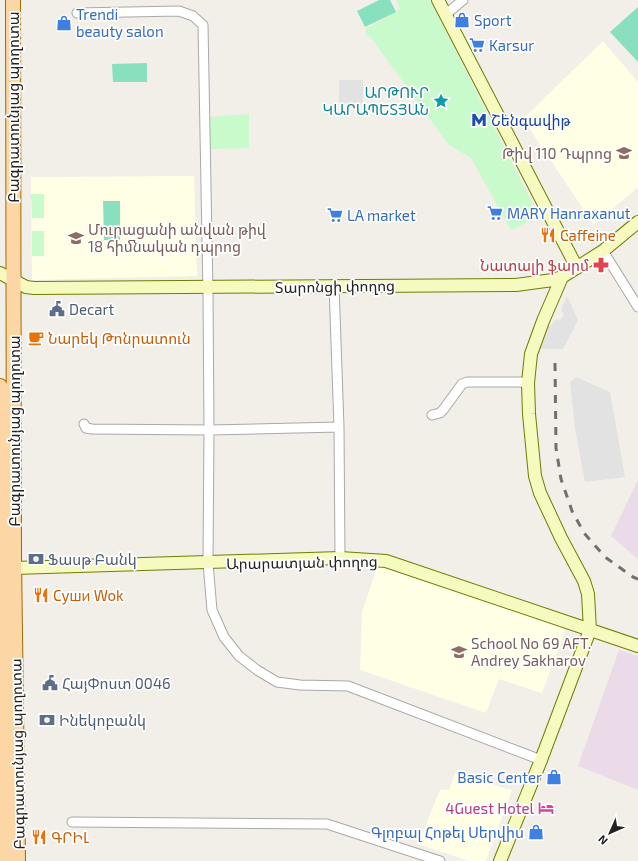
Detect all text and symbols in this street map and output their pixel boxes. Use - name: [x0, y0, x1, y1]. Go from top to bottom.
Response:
- place label: Trendi beauty salon: [76, 5, 164, 40]
- street label: Բագրատունյաց պողոտա: [4, 11, 23, 203]
- shop icon: Sport: [453, 11, 471, 29]
- place label: Sport: [474, 11, 512, 29]
- shop icon: Trendi beauty salon: [55, 14, 73, 32]
- supermarket icon: Karsur: [468, 36, 486, 54]
- place label: Karsur: [489, 36, 534, 54]
- place label: ԱՐԹՈՒՐ ԿԱՐԱՊԵՏՅԱՆ: [323, 83, 429, 118]
- place icon: ԱՐԹՈՒՐ ԿԱՐԱՊԵՏՅԱՆ: [432, 92, 450, 110]
- metro station icon: Շենգավիթ: [470, 111, 488, 129]
- place label: Շենգավիթ: [491, 111, 571, 130]
- place label: Թիվ 110 Դպրոց: [502, 144, 612, 163]
- school or university icon: Թիվ 110 Դպրոց: [615, 144, 633, 162]
- supermarket icon: MARY Hanraxanut: [486, 204, 504, 222]
- place label: MARY Hanraxanut: [507, 204, 631, 222]
- supermarket icon: LA market: [326, 206, 344, 224]
- place label: LA market: [347, 206, 416, 224]
- place label: Մուրացանի անվան թիվ 18 հիմնական դպրոց: [88, 220, 267, 256]
- restaurant icon: Caffeine: [539, 226, 557, 244]
- place label: Caffeine: [560, 226, 616, 244]
- school or university icon: Մուրացանի անվան թիվ 18 հիմնական դպրոց: [67, 229, 85, 247]
- place label: Նատալի ֆարմ: [480, 256, 589, 275]
- pharmacy icon: Նատալի ֆարմ: [592, 256, 610, 274]
- street label: Տարոնցի փողոց: [275, 276, 395, 297]
- public building icon: Decart: [48, 300, 66, 318]
- place label: Decart: [69, 300, 115, 318]
- cafe icon: Նարեկ Թոնրատուն: [27, 329, 45, 347]
- place label: Նարեկ Թոնրատուն: [48, 329, 191, 348]
- street label: Բագրատունյաց պողոտա: [5, 335, 24, 527]
- bank icon: Ֆասթ Բանկ: [27, 550, 45, 568]
- place label: Ֆասթ Բանկ: [48, 550, 137, 569]
- street label: Արարատյան փողոց: [226, 552, 378, 573]
- restaurant icon: Суши Wok: [32, 586, 50, 604]
- place label: Суши Wok: [53, 586, 124, 605]
- place label: School No 69 AFT. Andrey Sakharov: [471, 634, 591, 669]
- school or university icon: School No 69 AFT. Andrey Sakharov: [450, 643, 468, 661]
- street label: Բագրատունյաց պողոտա: [6, 658, 29, 850]
- public building icon: ՀայՓոստ 0046: [41, 674, 59, 692]
- place label: ՀայՓոստ 0046: [62, 674, 171, 693]
- bank icon: Ինեկոբանկ: [38, 711, 56, 729]
- place label: Ինեկոբանկ: [59, 711, 146, 730]
- place label: Basic Center: [457, 768, 542, 786]
- shop icon: Basic Center: [545, 768, 563, 786]
- place label: 4Guest Hotel: [445, 799, 535, 817]
- hotel icon: 4Guest Hotel: [537, 799, 555, 817]
- north arrow: [590, 813, 630, 853]
- place label: Գլոբալ Հոթել Սերվիս: [371, 823, 524, 842]
- shop icon: Գլոբալ Հոթել Սերվիս: [527, 823, 545, 841]
- restaurant icon: ԳՐԻԼ: [30, 828, 48, 846]
- place label: ԳՐԻԼ: [51, 828, 89, 846]
- text: N: [595, 833, 610, 848]

